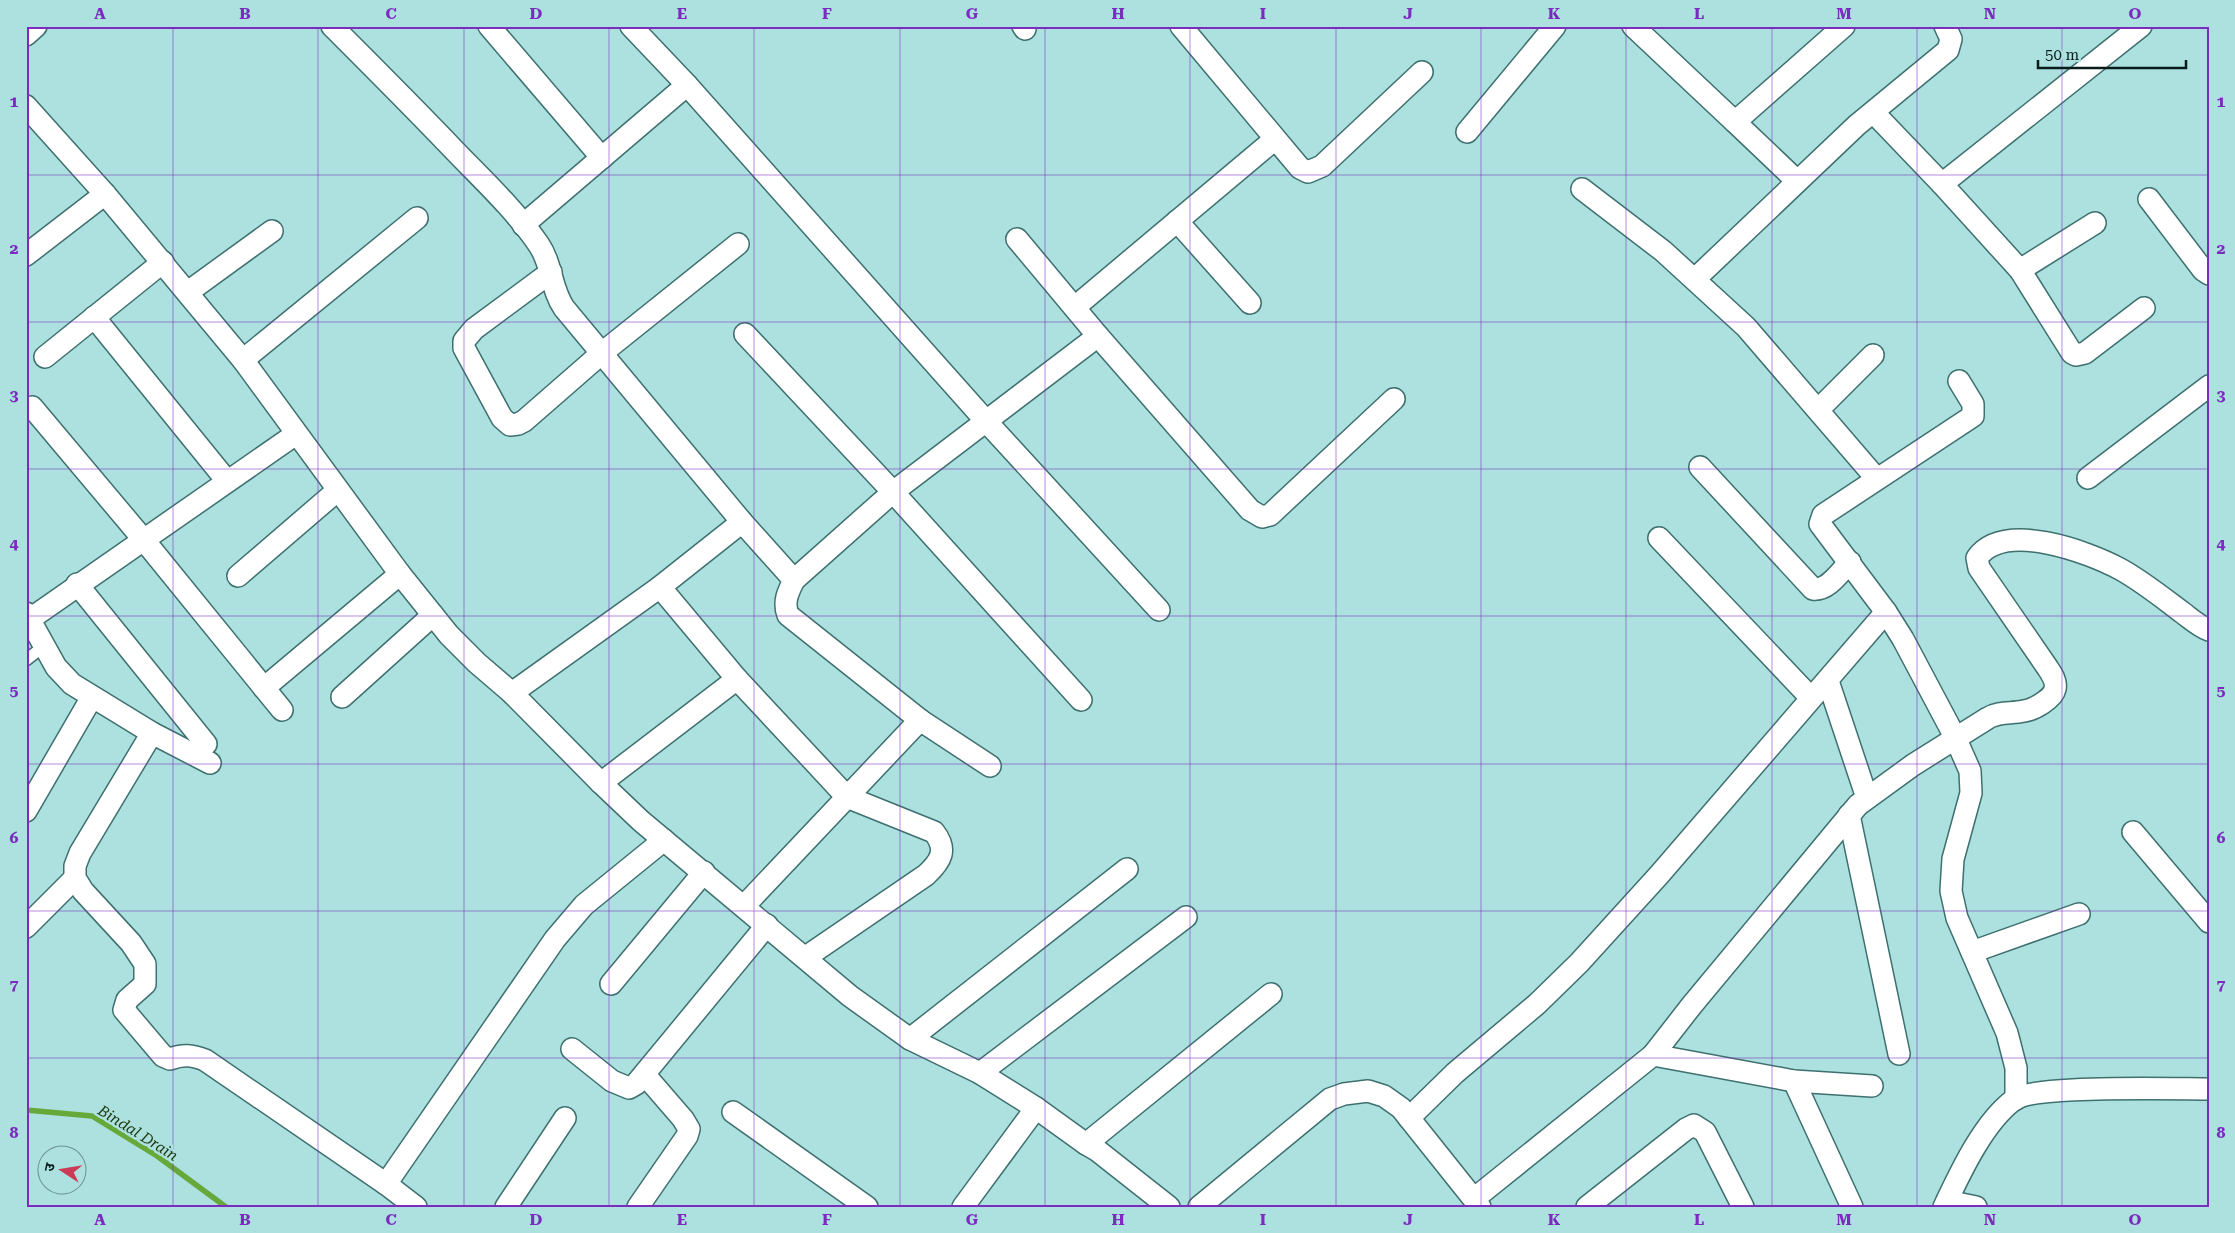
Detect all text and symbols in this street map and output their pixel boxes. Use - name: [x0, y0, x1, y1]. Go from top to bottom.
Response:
- text: A: [94, 4, 106, 23]
- text: B: [239, 4, 251, 23]
- text: C: [385, 4, 397, 23]
- text: D: [530, 4, 543, 23]
- text: E: [677, 4, 687, 23]
- text: F: [822, 4, 832, 23]
- text: G: [966, 4, 979, 23]
- text: H: [1111, 4, 1125, 23]
- text: I: [1260, 4, 1266, 23]
- text: J: [1403, 4, 1413, 23]
- text: K: [1548, 4, 1561, 23]
- text: L: [1694, 4, 1704, 23]
- text: M: [1836, 4, 1852, 23]
- text: N: [1984, 4, 1996, 23]
- text: O: [2129, 4, 2142, 23]
- scale bar: [2038, 38, 2185, 70]
- text: 50 m: [2045, 46, 2080, 64]
- text: 1: [10, 92, 19, 111]
- text: 1: [2217, 92, 2226, 111]
- text: 2: [10, 239, 19, 258]
- text: 2: [2217, 239, 2226, 258]
- text: 3: [10, 386, 19, 405]
- text: 3: [2217, 386, 2226, 405]
- text: 4: [10, 534, 19, 553]
- text: 4: [2217, 534, 2226, 553]
- text: 5: [10, 681, 19, 700]
- text: 5: [2217, 681, 2226, 700]
- text: 6: [10, 828, 19, 847]
- text: 6: [2217, 828, 2226, 847]
- text: 7: [10, 975, 19, 994]
- text: 7: [2217, 975, 2226, 994]
- water label: Bindal Drain: [94, 1101, 181, 1165]
- text: 8: [10, 1123, 19, 1142]
- text: 8: [2217, 1123, 2226, 1142]
- north arrow: [38, 1146, 88, 1196]
- text: उ: [41, 1161, 58, 1173]
- text: A: [94, 1210, 106, 1229]
- text: B: [239, 1210, 251, 1229]
- text: C: [385, 1210, 397, 1229]
- text: D: [530, 1210, 543, 1229]
- text: E: [677, 1210, 687, 1229]
- text: F: [822, 1210, 832, 1229]
- text: G: [966, 1210, 979, 1229]
- text: H: [1111, 1210, 1125, 1229]
- text: I: [1260, 1210, 1266, 1229]
- text: J: [1403, 1210, 1413, 1229]
- text: K: [1548, 1210, 1561, 1229]
- text: L: [1694, 1210, 1704, 1229]
- text: M: [1836, 1210, 1852, 1229]
- text: N: [1984, 1210, 1996, 1229]
- text: O: [2129, 1210, 2142, 1229]

